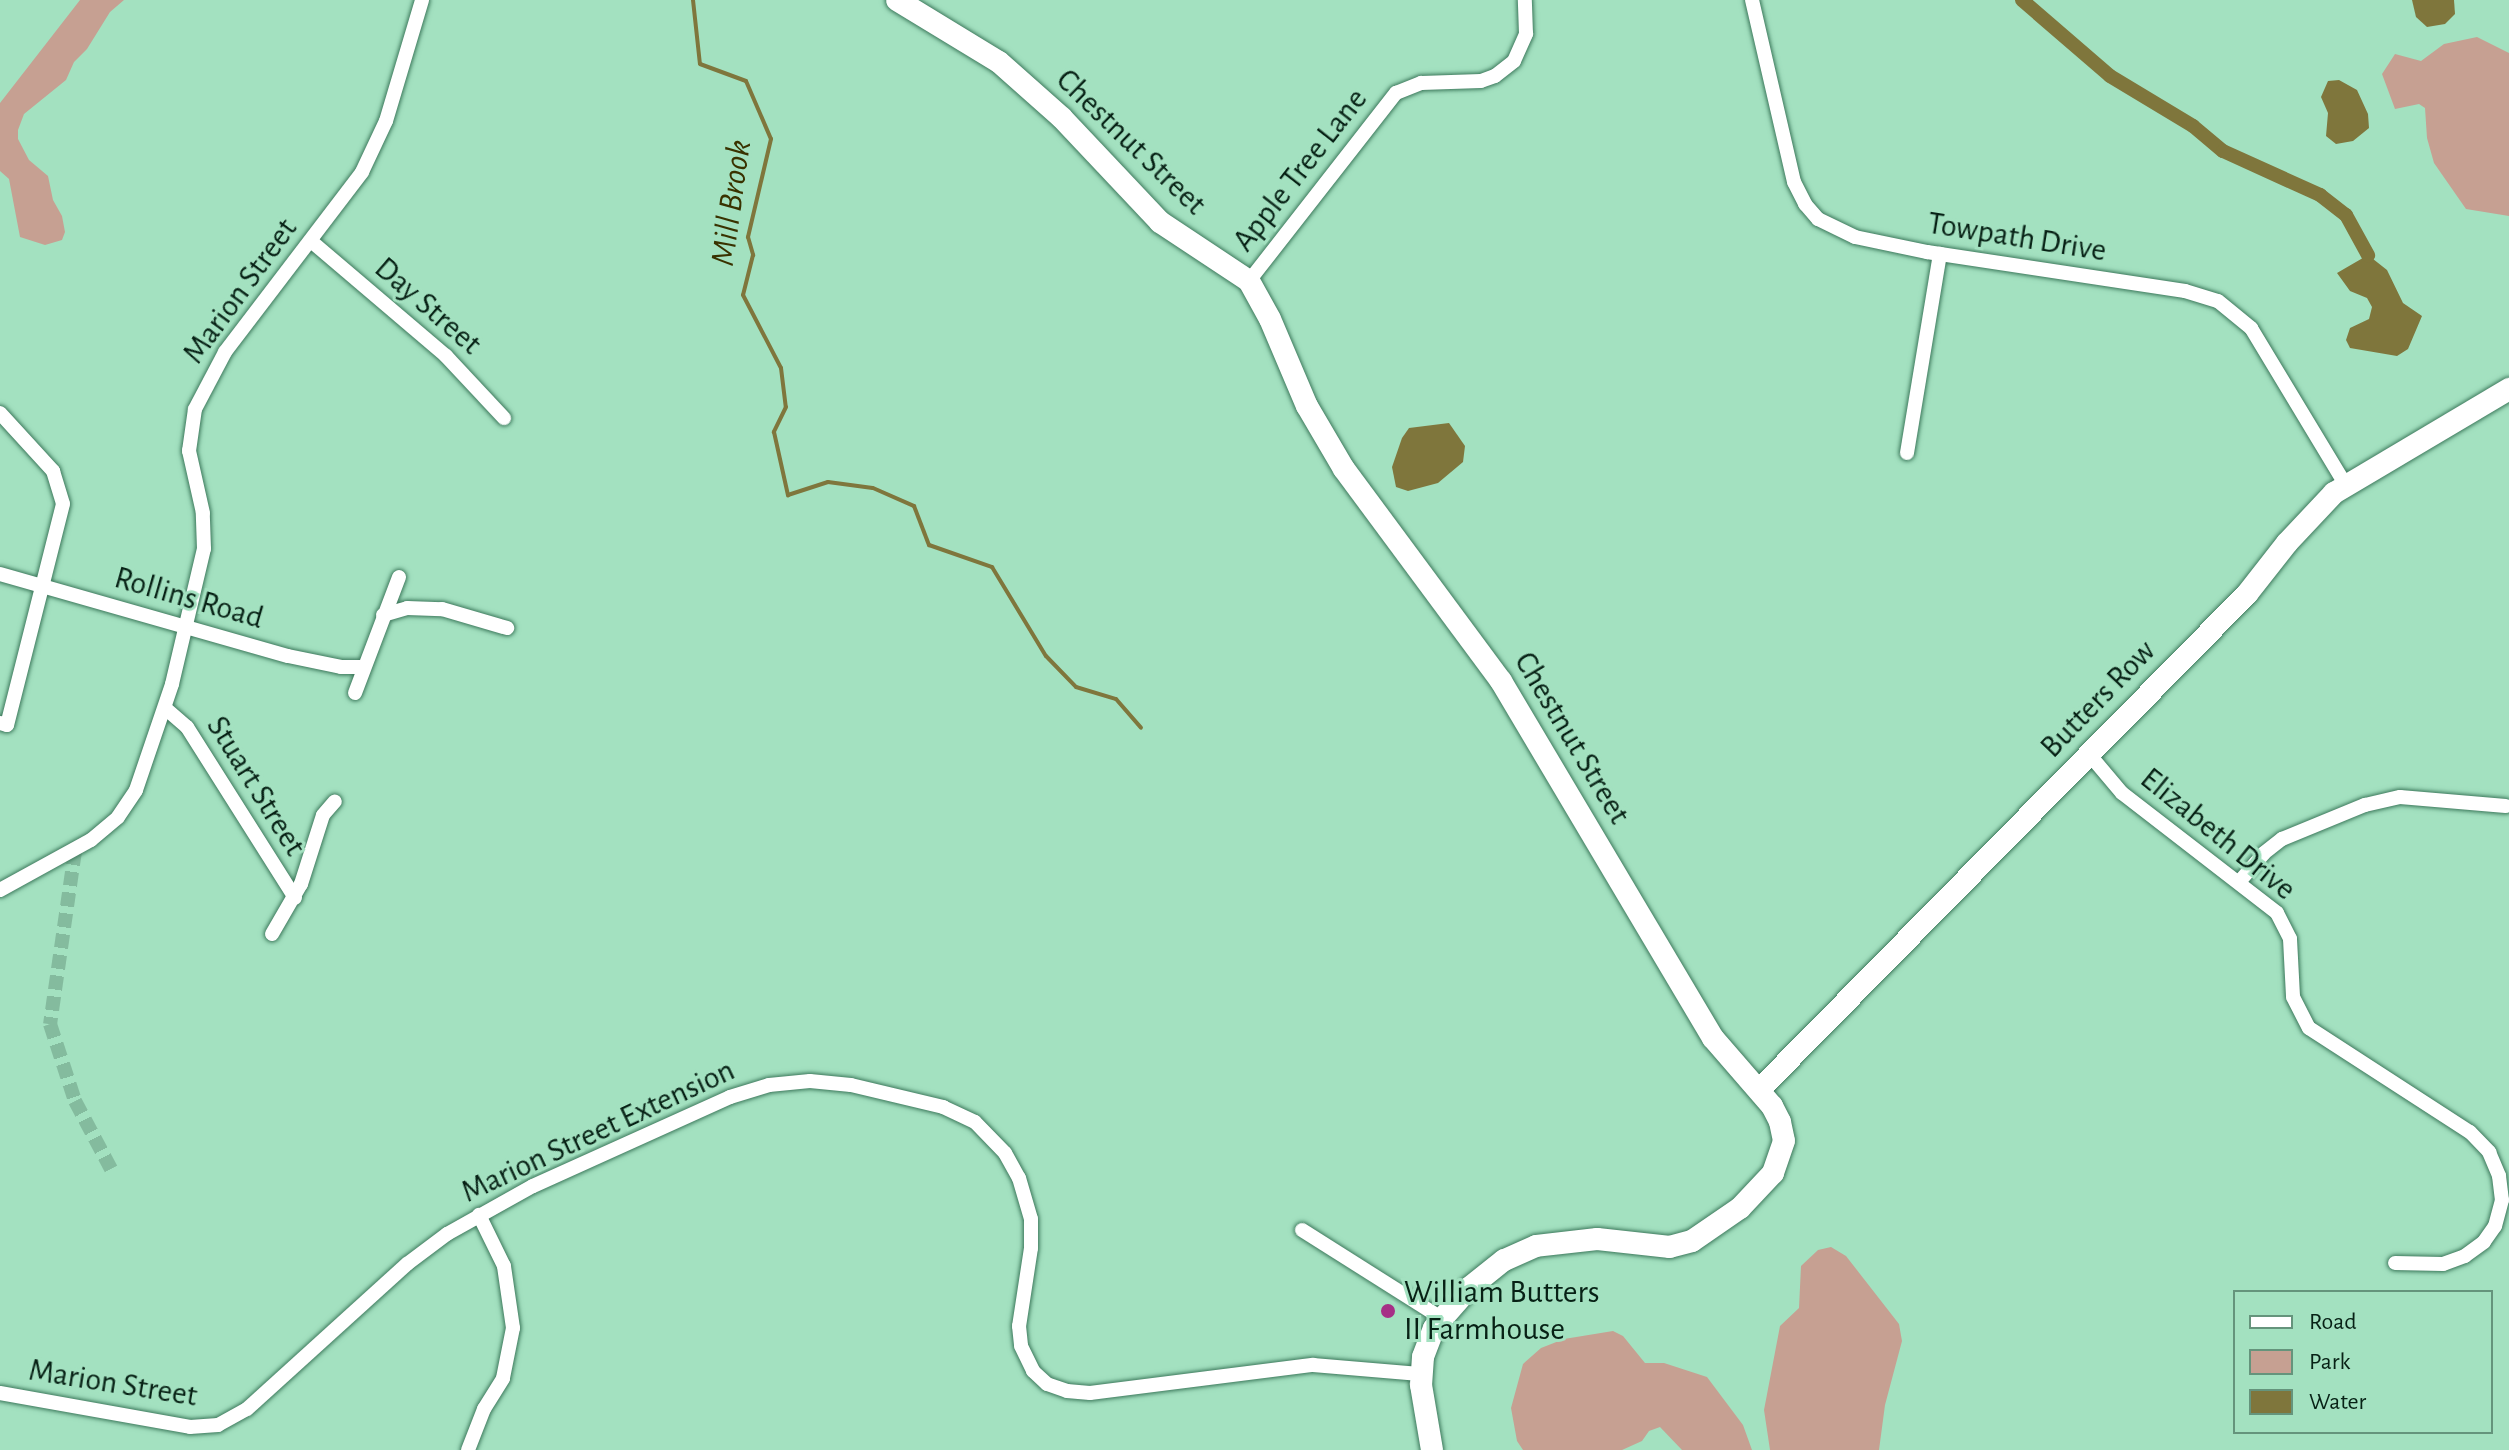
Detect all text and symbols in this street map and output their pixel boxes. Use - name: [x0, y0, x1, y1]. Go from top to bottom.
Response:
- street label: Chestnut Street: [1048, 61, 1214, 223]
- street label: Apple Tree Lane: [1224, 81, 1376, 259]
- water label: Mill Brook: [703, 138, 761, 268]
- street label: Towpath Drive: [1925, 204, 2109, 270]
- street label: Marion Street: [175, 211, 305, 371]
- street label: Day Street: [367, 249, 489, 363]
- street label: Rollins Road: [110, 558, 268, 638]
- street label: Butters Row: [2032, 632, 2164, 766]
- street label: Chestnut Street: [1506, 645, 1638, 831]
- street label: Stuart Street: [198, 709, 314, 863]
- street label: Elizabeth Drive: [2133, 760, 2303, 908]
- street label: Marion Street Extension: [455, 1051, 741, 1211]
- place label: William Butters II Farmhouse: [1404, 1274, 1600, 1349]
- legend: [2233, 1290, 2493, 1434]
- marker: William Butters II Farmhouse: [1379, 1302, 1397, 1320]
- text: Road: [2309, 1310, 2357, 1334]
- text: Park: [2309, 1350, 2350, 1374]
- street label: Marion Street: [26, 1351, 200, 1415]
- text: Water: [2309, 1390, 2366, 1414]

